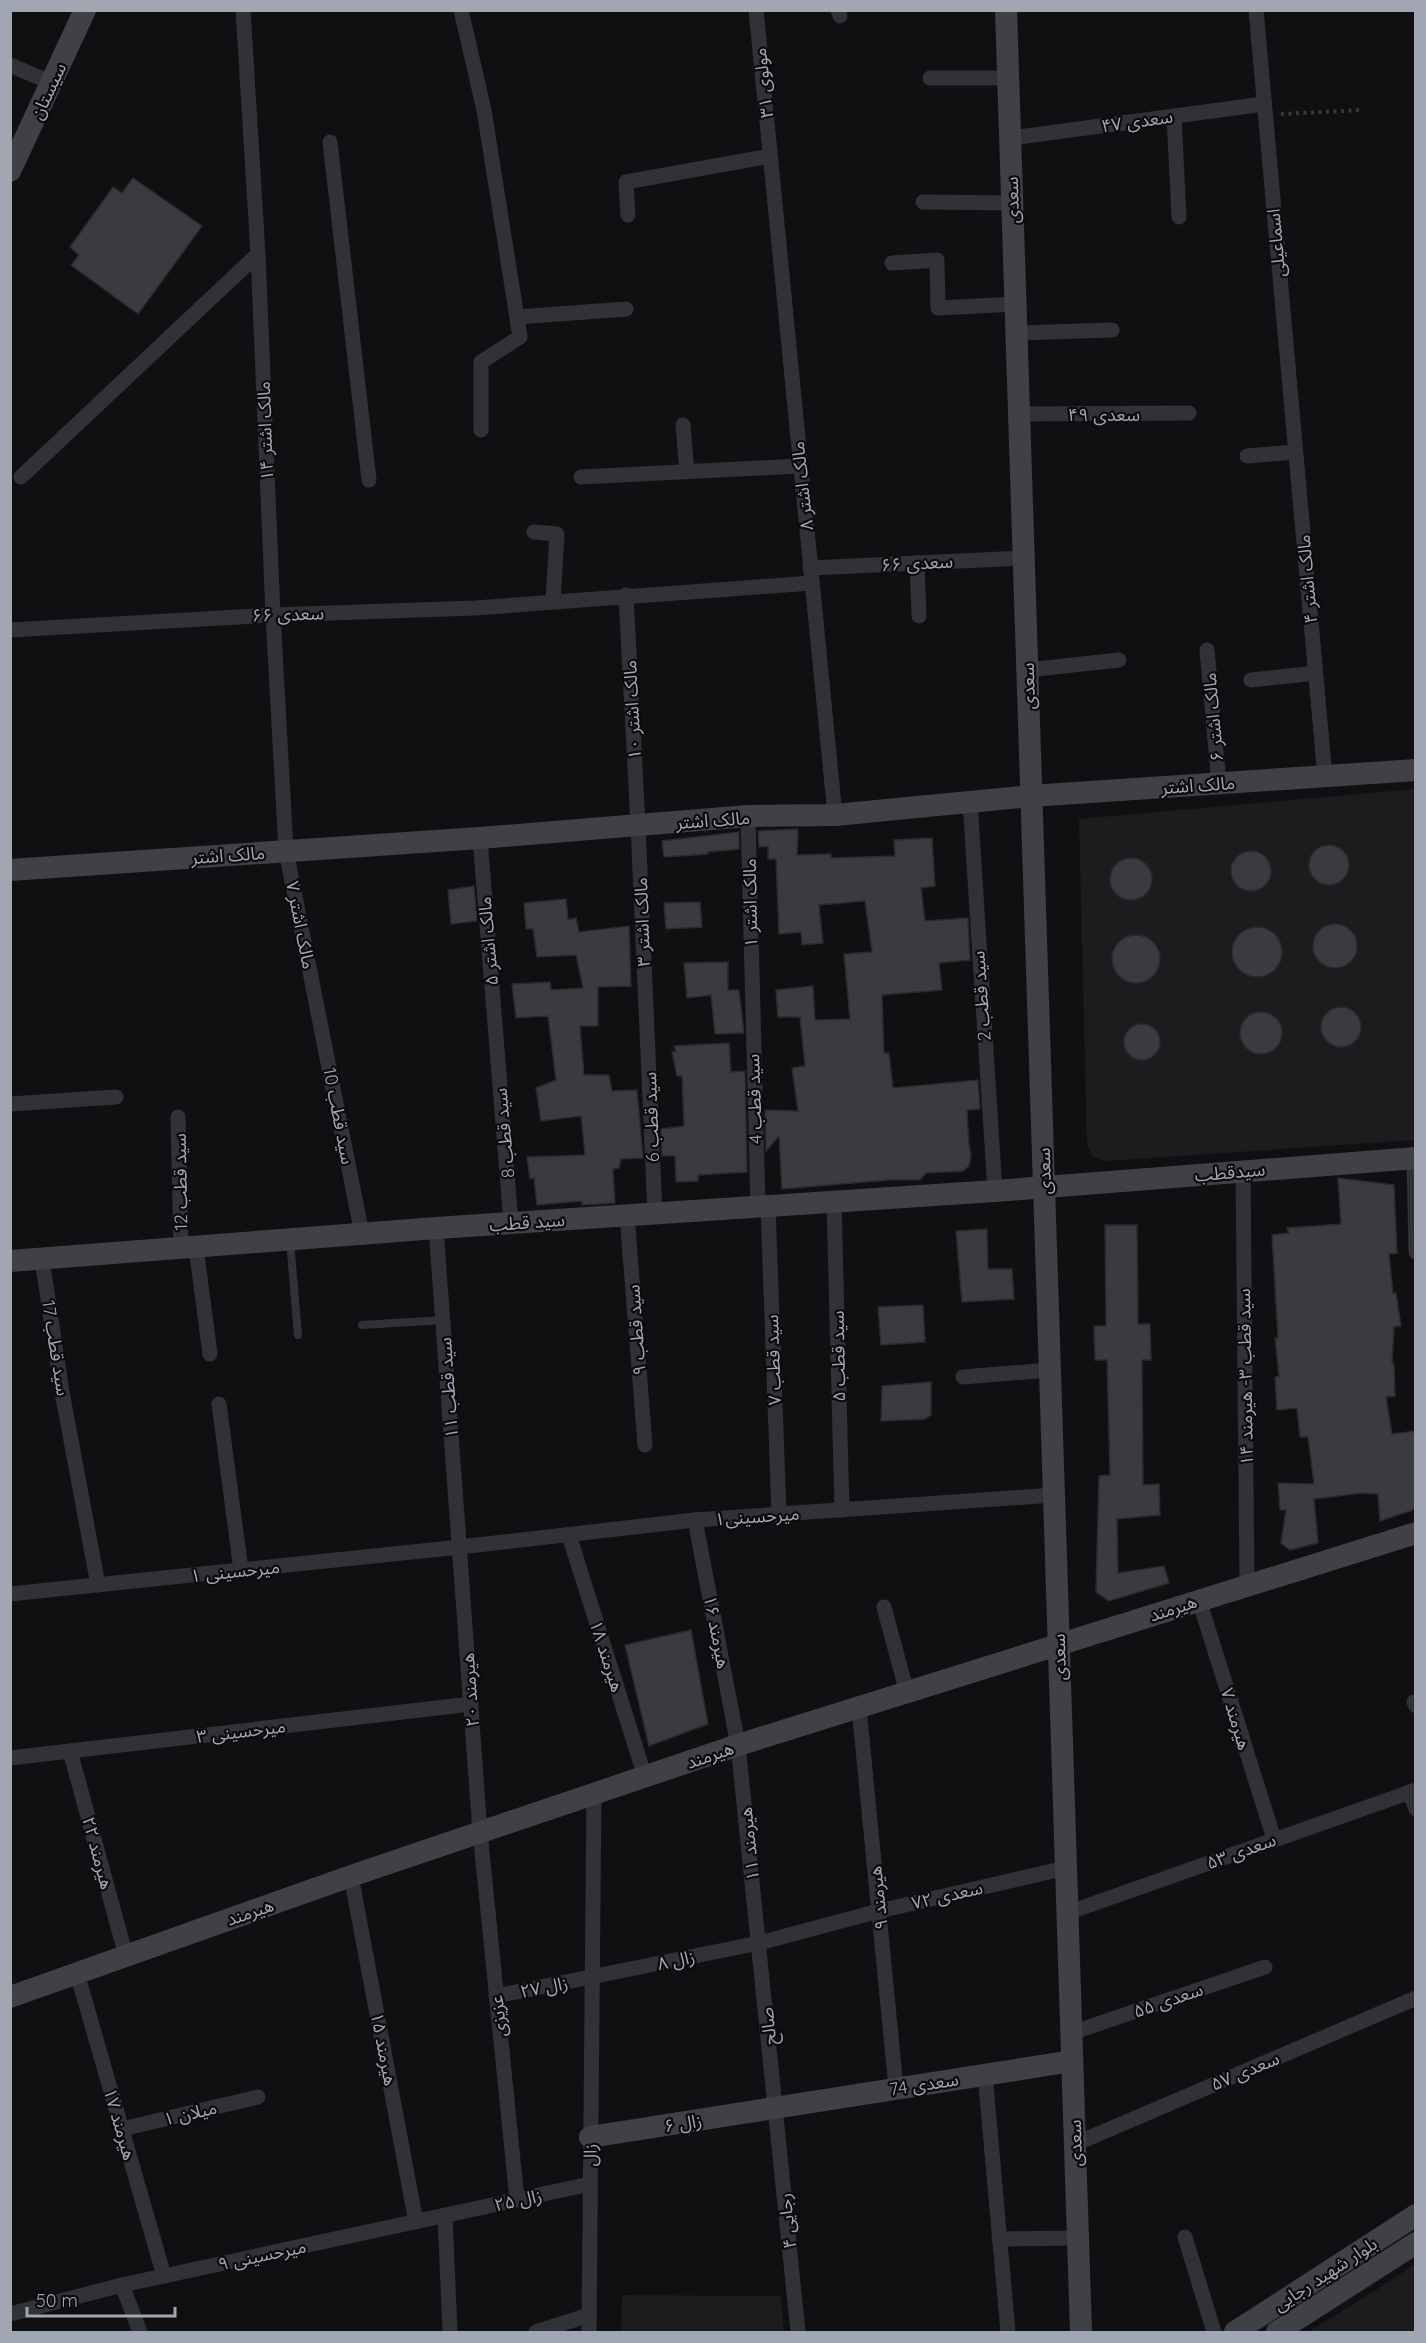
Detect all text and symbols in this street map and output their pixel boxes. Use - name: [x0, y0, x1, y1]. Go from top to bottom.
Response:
- street label: مولوی ۳۱: [748, 47, 778, 119]
- street label: سیستان: [25, 59, 71, 123]
- street label: سعدی ۴۷: [1100, 105, 1174, 137]
- street label: سعدی: [1000, 176, 1024, 224]
- street label: اسماعیلی: [1262, 208, 1290, 278]
- street label: مالک اشتر ۱۴: [252, 381, 278, 481]
- street label: سعدی ۴۹: [1068, 403, 1140, 426]
- street label: مالک اشتر ۸: [786, 440, 818, 532]
- street label: مالک اشتر ۴: [1292, 534, 1322, 624]
- street label: سعدی ۶۶: [880, 550, 954, 576]
- street label: سعدی ۶۶: [251, 601, 325, 627]
- street label: مالک اشتر ۱۰: [618, 660, 646, 760]
- street label: سعدی: [1016, 662, 1040, 710]
- street label: مالک اشتر ۶: [1198, 672, 1228, 762]
- street label: مالک اشتر: [1159, 771, 1236, 799]
- street label: مالک اشتر: [674, 806, 751, 834]
- street label: مالک اشتر: [189, 841, 266, 869]
- street label: مالک اشتر ۱: [738, 858, 762, 948]
- street label: مالک اشتر ۳: [629, 877, 655, 967]
- street label: مالک اشتر ۷: [281, 879, 321, 971]
- street label: مالک اشتر ۵: [473, 896, 503, 986]
- street label: سید قطب 2: [966, 950, 996, 1042]
- street label: سید قطب 4: [741, 1054, 767, 1144]
- street label: سید قطب 10: [318, 1066, 360, 1166]
- street label: سید قطب 6: [638, 1071, 664, 1163]
- street label: سید قطب 8: [489, 1087, 519, 1179]
- street label: سید قطب 12: [168, 1133, 192, 1231]
- street label: سعدی: [1032, 1147, 1056, 1195]
- street label: سیدقطب: [1194, 1157, 1266, 1187]
- street label: سید قطب: [488, 1208, 566, 1236]
- street label: سید قطب ۹: [621, 1284, 651, 1376]
- street label: سید قطب ۳- هیرمند ۱۴: [1232, 1288, 1258, 1466]
- street label: سید قطب 17: [37, 1298, 75, 1398]
- street label: سید قطب ۵: [826, 1310, 850, 1402]
- street label: سید قطب ۷: [760, 1314, 786, 1406]
- street label: سید قطب ۱۱: [433, 1337, 463, 1439]
- street label: میرحسینی۱: [714, 1502, 800, 1530]
- street label: میرحسینی ۱: [189, 1555, 281, 1587]
- street label: هیرمند: [1146, 1590, 1200, 1626]
- street label: هیرمند ۱۶: [699, 1593, 735, 1671]
- street label: هیرمند ۱۸: [585, 1617, 629, 1695]
- street label: سعدی: [1047, 1633, 1071, 1681]
- street label: هیرمند ۲۰: [456, 1652, 484, 1728]
- street label: هیرمند ۷: [1216, 1685, 1256, 1753]
- street label: میرحسینی ۳: [195, 1714, 287, 1748]
- street label: هیرمند: [683, 1736, 737, 1774]
- street label: هیرمند ۱۱: [734, 1806, 764, 1882]
- street label: هیرمند ۲۲: [77, 1814, 119, 1892]
- street label: سعدی ۵۳: [1203, 1828, 1279, 1874]
- street label: هیرمند ۹: [863, 1865, 893, 1931]
- street label: سعدی ۷۲: [909, 1876, 985, 1914]
- street label: هیرمند: [223, 1893, 277, 1931]
- street label: زال ۸: [655, 1945, 697, 1975]
- street label: زال ۲۷: [518, 1971, 570, 2003]
- street label: سعدی ۵۵: [1130, 1977, 1206, 2023]
- street label: عزیزی: [484, 1994, 512, 2038]
- street label: صالح: [755, 2006, 783, 2046]
- street label: هیرمند ۱۵: [366, 2010, 402, 2088]
- street label: سعدی ۵۷: [1207, 2046, 1283, 2096]
- street label: سعدی 74: [888, 2067, 960, 2101]
- street label: هیرمند ۱۷: [99, 2085, 141, 2163]
- street label: میلان ۱: [161, 2096, 219, 2130]
- street label: زال ۶: [662, 2109, 704, 2137]
- street label: سعدی: [1063, 2119, 1087, 2167]
- street label: زال: [578, 2143, 602, 2167]
- street label: زال ۲۵: [492, 2184, 544, 2216]
- street label: رجایی ۴: [773, 2192, 801, 2250]
- street label: بلوار شهید رجایی: [1269, 2232, 1381, 2316]
- street label: میرحسینی ۹: [216, 2234, 308, 2276]
- scale bar: [27, 2280, 176, 2318]
- text: 50 m: [36, 2289, 78, 2312]

